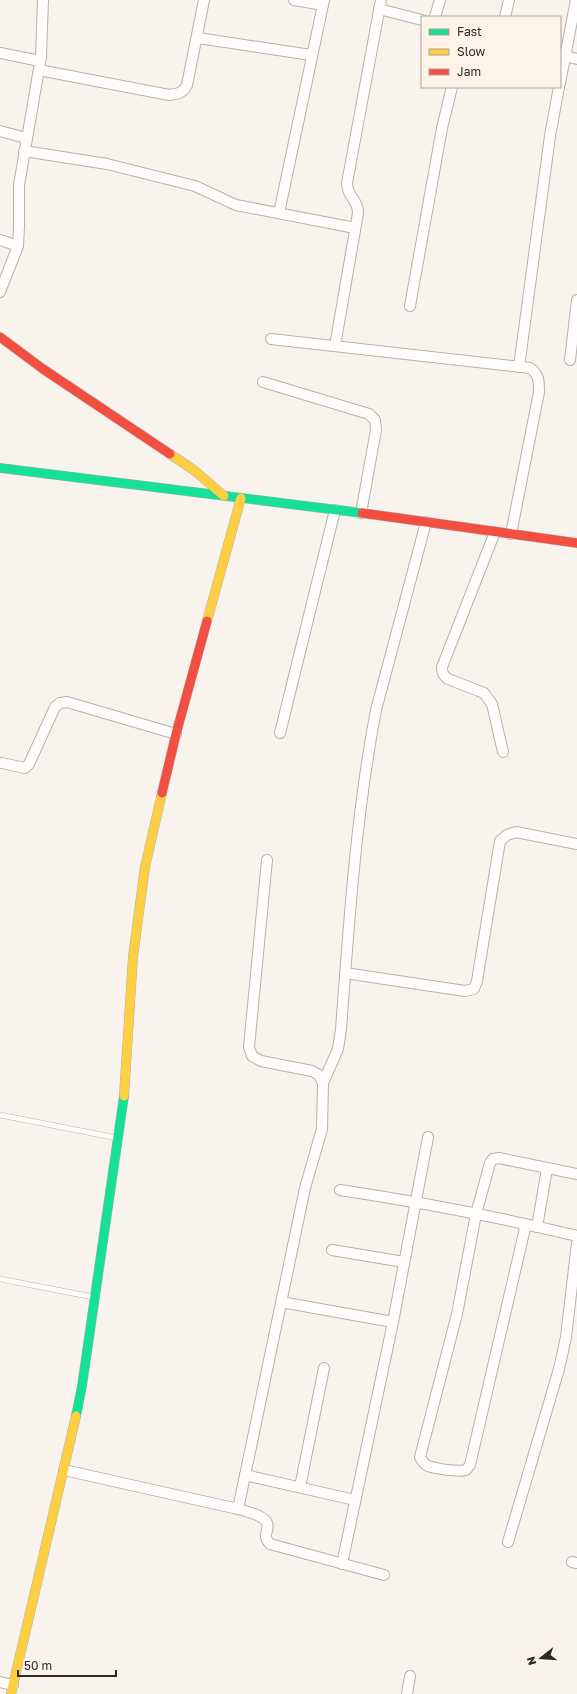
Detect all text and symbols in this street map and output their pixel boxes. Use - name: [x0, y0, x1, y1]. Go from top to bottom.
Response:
- legend: [421, 16, 561, 88]
- text: Fast: [457, 24, 482, 39]
- text: Slow: [457, 44, 485, 59]
- text: Jam: [457, 64, 481, 79]
- north arrow: [521, 1638, 561, 1678]
- scale bar: [18, 1652, 116, 1678]
- text: N: [524, 1655, 538, 1667]
- text: 50 m: [24, 1658, 52, 1673]

